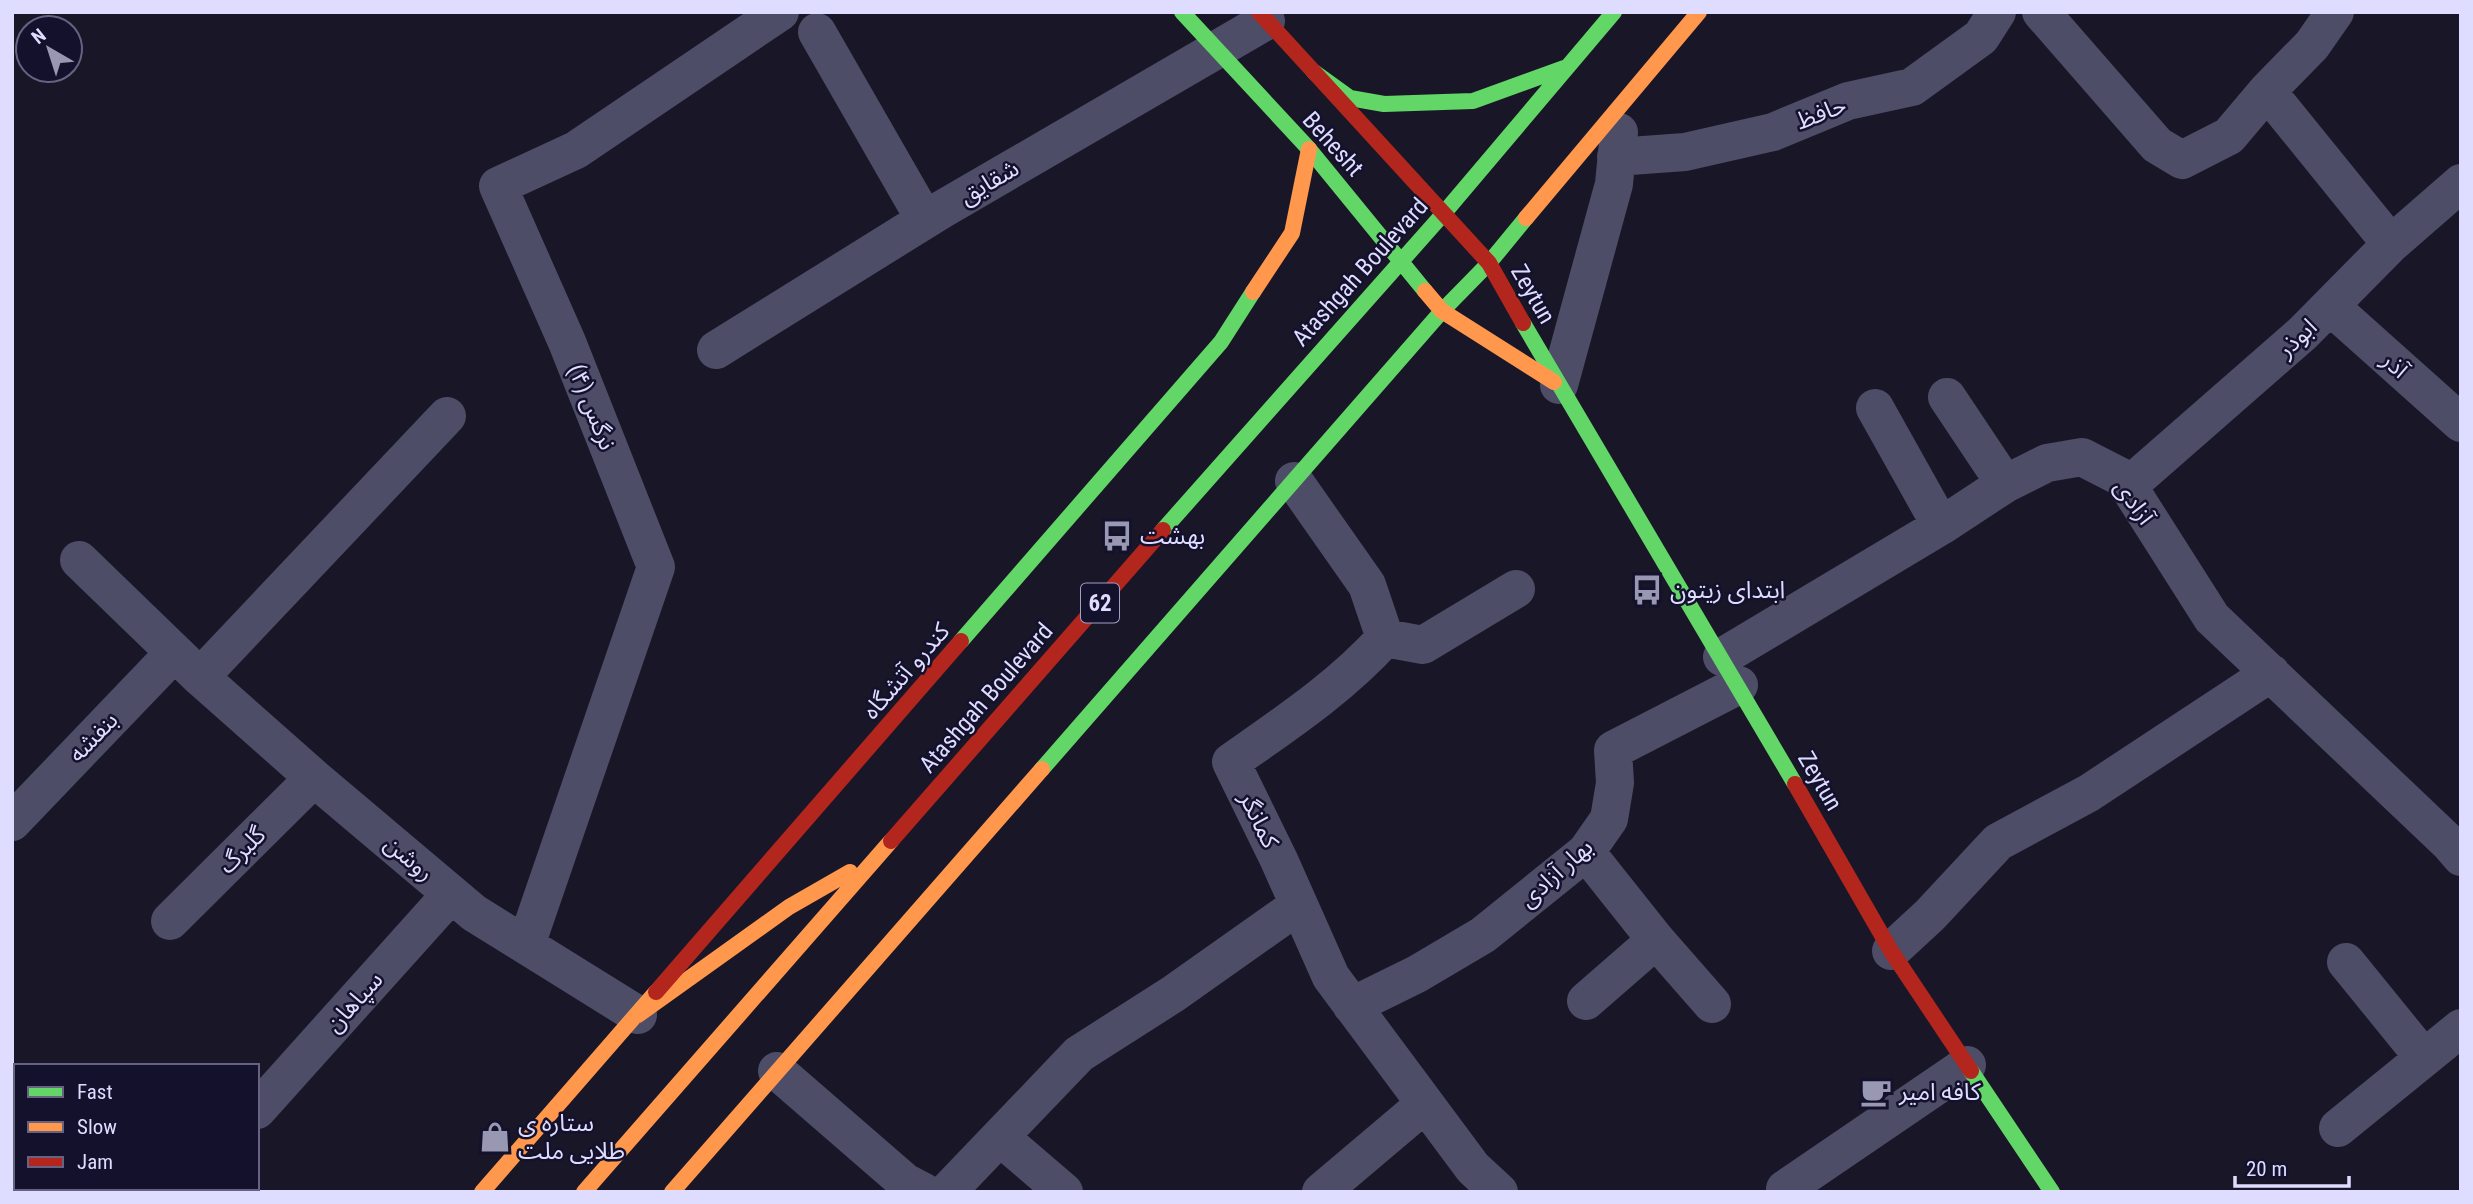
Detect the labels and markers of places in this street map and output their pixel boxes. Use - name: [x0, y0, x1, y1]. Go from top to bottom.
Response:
- bus stop icon: بهشت: [1100, 519, 1134, 553]
- place label: بهشت: [1140, 522, 1205, 550]
- bus stop icon: ابتدای زیتون: [1630, 573, 1664, 607]
- place label: ابتدای زیتون: [1670, 576, 1785, 604]
- cafe icon: کافه امیر: [1859, 1075, 1893, 1109]
- place label: کافه امیر: [1898, 1078, 1982, 1106]
- place label: ستاره ی طلایی ملت: [518, 1109, 625, 1165]
- shop icon: ستاره ی طلایی ملت: [478, 1120, 512, 1154]

